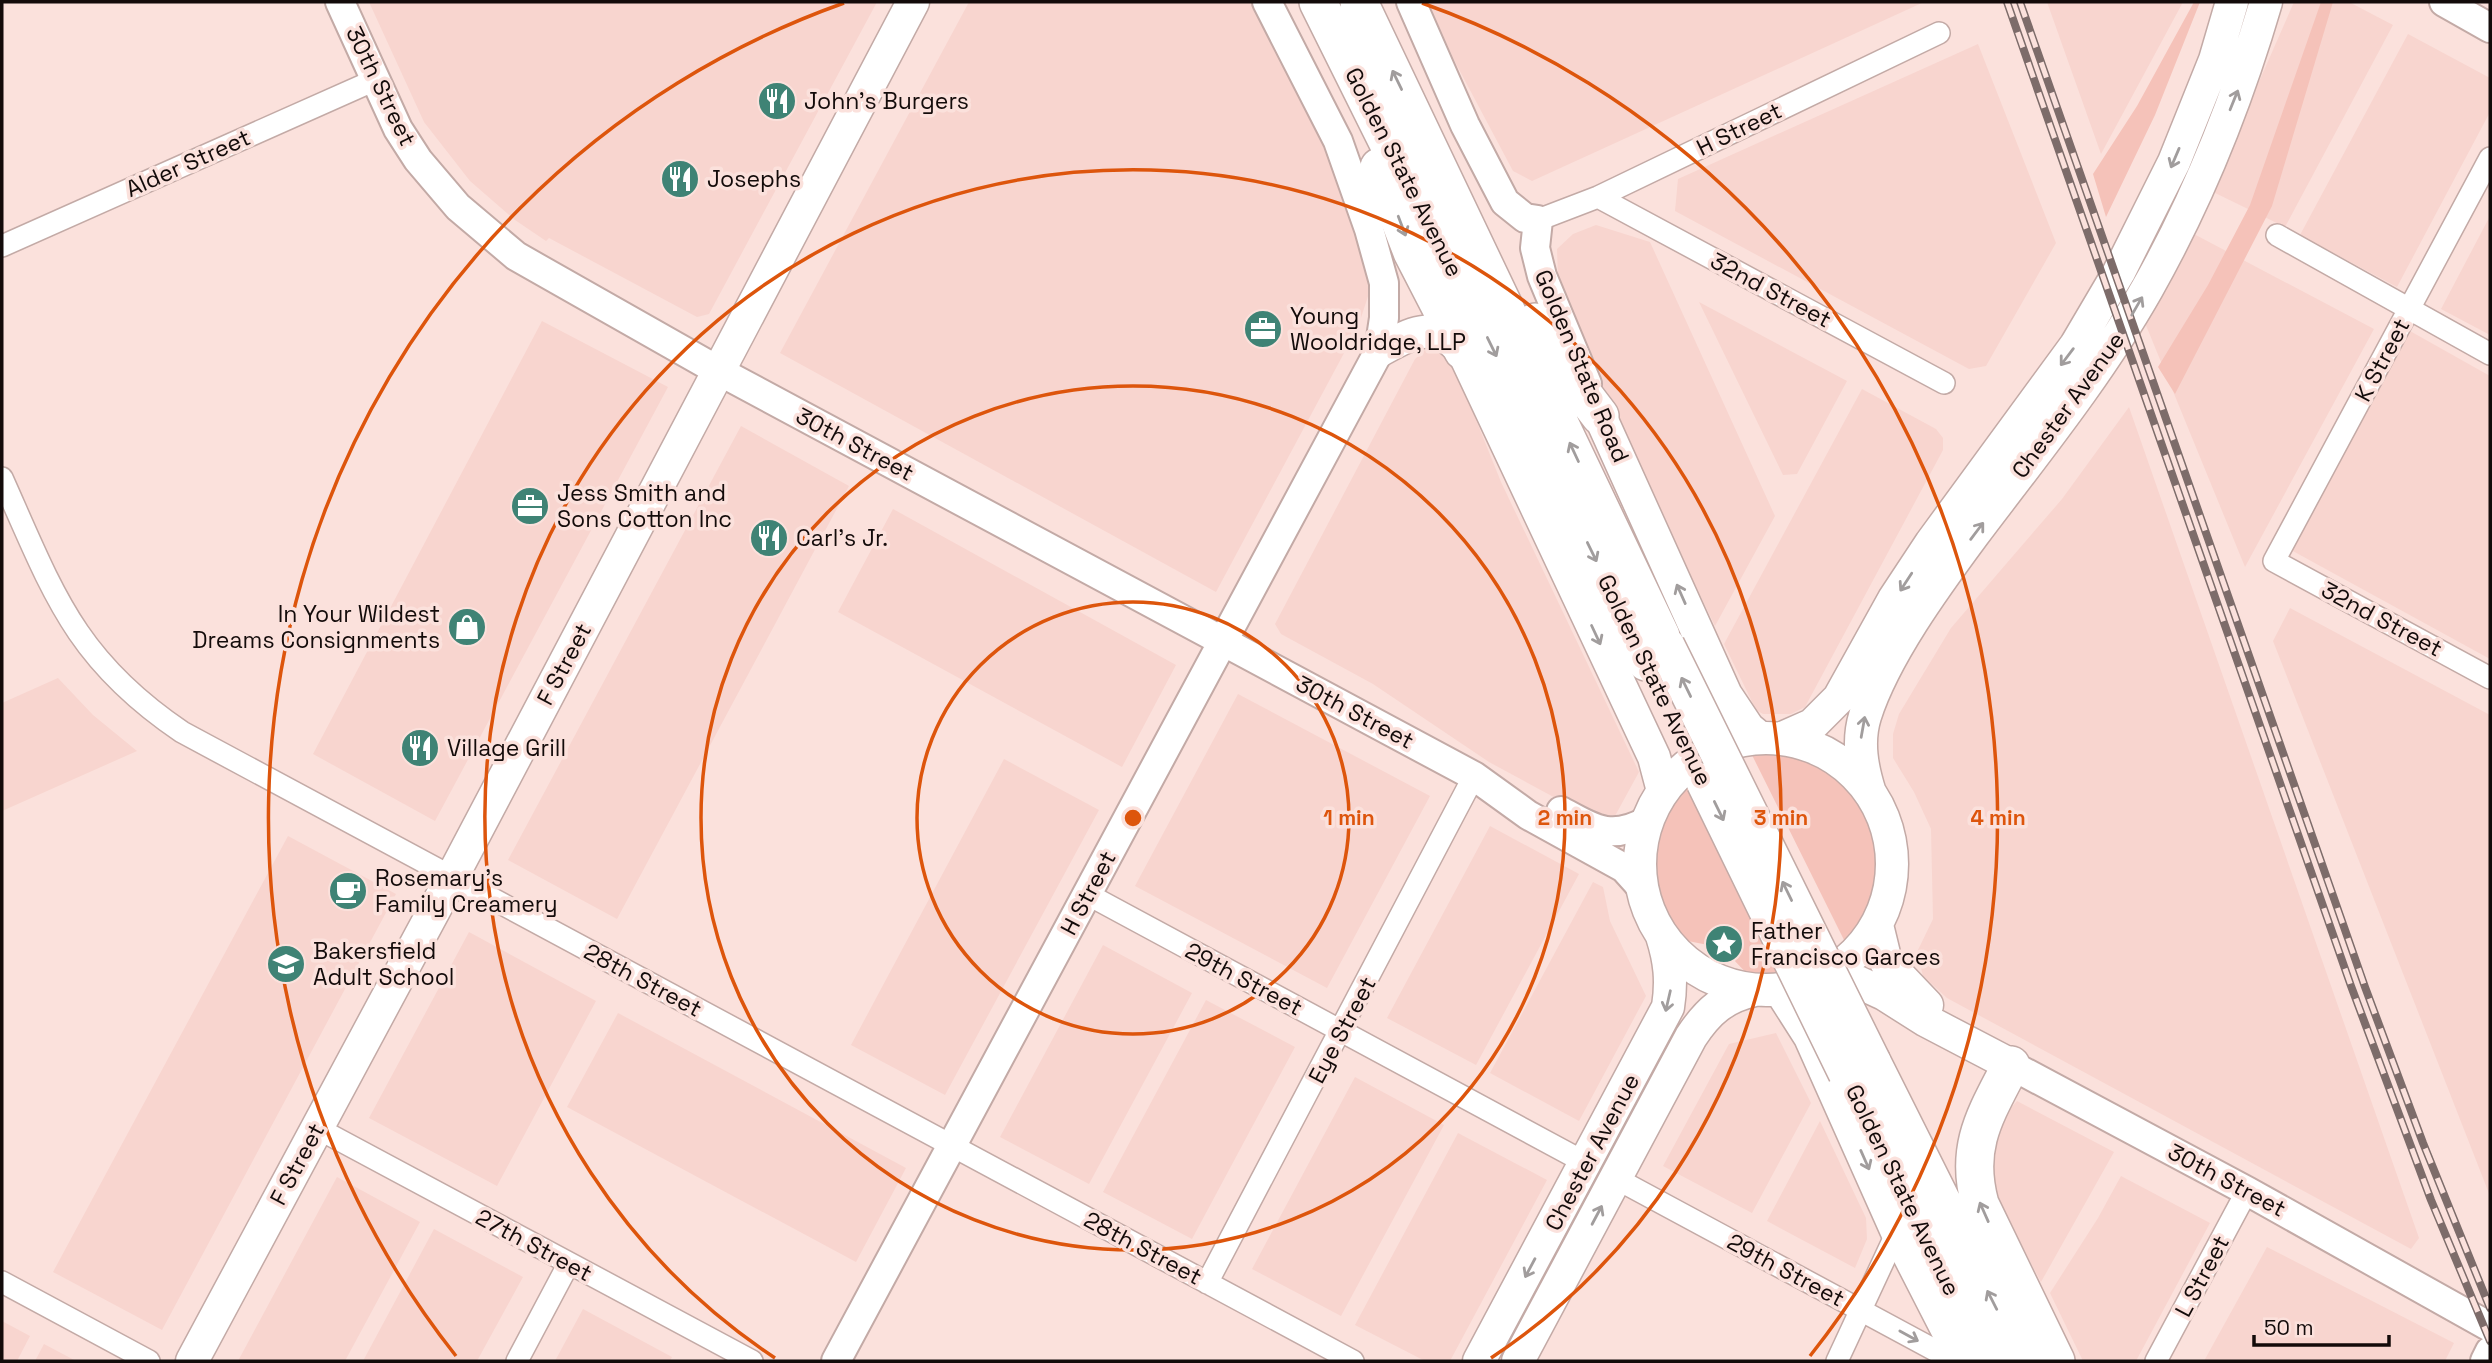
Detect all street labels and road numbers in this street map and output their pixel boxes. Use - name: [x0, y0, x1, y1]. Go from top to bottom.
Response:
- street label: 30th Street: [339, 21, 423, 151]
- street label: Golden State Avenue: [1338, 62, 1470, 282]
- street label: H Street: [1691, 96, 1787, 162]
- street label: Alder Street: [121, 122, 255, 204]
- street label: 32nd Street: [1705, 246, 1837, 334]
- street label: Golden State Road: [1528, 265, 1636, 467]
- street label: K Street: [2348, 313, 2416, 407]
- street label: Chester Avenue: [2005, 326, 2131, 484]
- street label: 30th Street: [791, 400, 919, 488]
- street label: Golden State Avenue: [1591, 570, 1719, 790]
- street label: 32nd Street: [2316, 575, 2448, 663]
- street label: F Street: [530, 618, 598, 710]
- street label: 30th Street: [1291, 668, 1419, 756]
- street label: H Street: [1053, 846, 1123, 940]
- street label: 28th Street: [579, 936, 707, 1024]
- street label: 29th Street: [1180, 936, 1308, 1022]
- street label: Eye Street: [1301, 971, 1383, 1089]
- street label: Chester Avenue: [1538, 1068, 1646, 1236]
- street label: Golden State Avenue: [1839, 1080, 1967, 1300]
- street label: F Street: [263, 1118, 331, 1210]
- street label: 30th Street: [2163, 1136, 2291, 1224]
- street label: 27th Street: [471, 1202, 597, 1288]
- street label: 28th Street: [1079, 1204, 1207, 1292]
- street label: 29th Street: [1722, 1227, 1850, 1313]
- street label: L Street: [2168, 1230, 2236, 1322]

